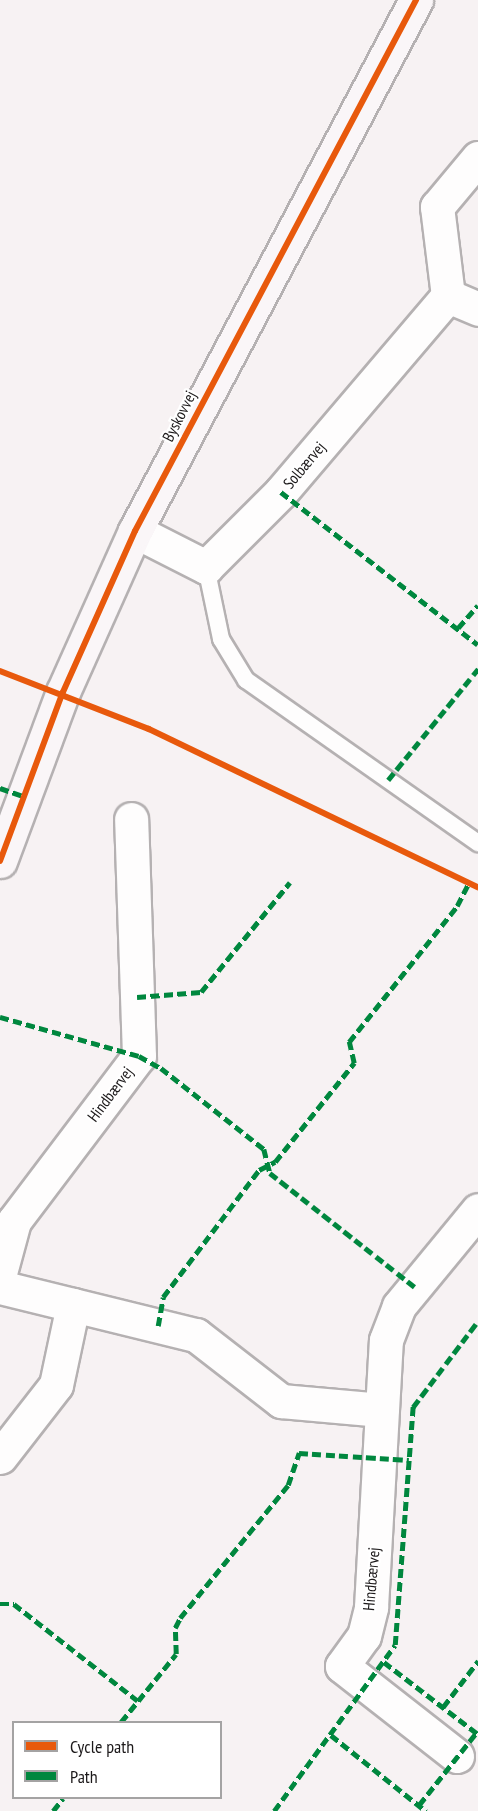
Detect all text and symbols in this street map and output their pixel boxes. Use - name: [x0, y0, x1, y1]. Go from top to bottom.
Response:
- street label: Byskovvej: [158, 387, 200, 445]
- street label: Solbærvej: [279, 438, 329, 492]
- street label: Hindbærvej: [83, 1063, 137, 1125]
- street label: Hindbærvej: [359, 1546, 383, 1612]
- legend: [12, 1721, 222, 1799]
- text: Cycle path: [70, 1735, 134, 1758]
- text: Path: [70, 1765, 98, 1788]

